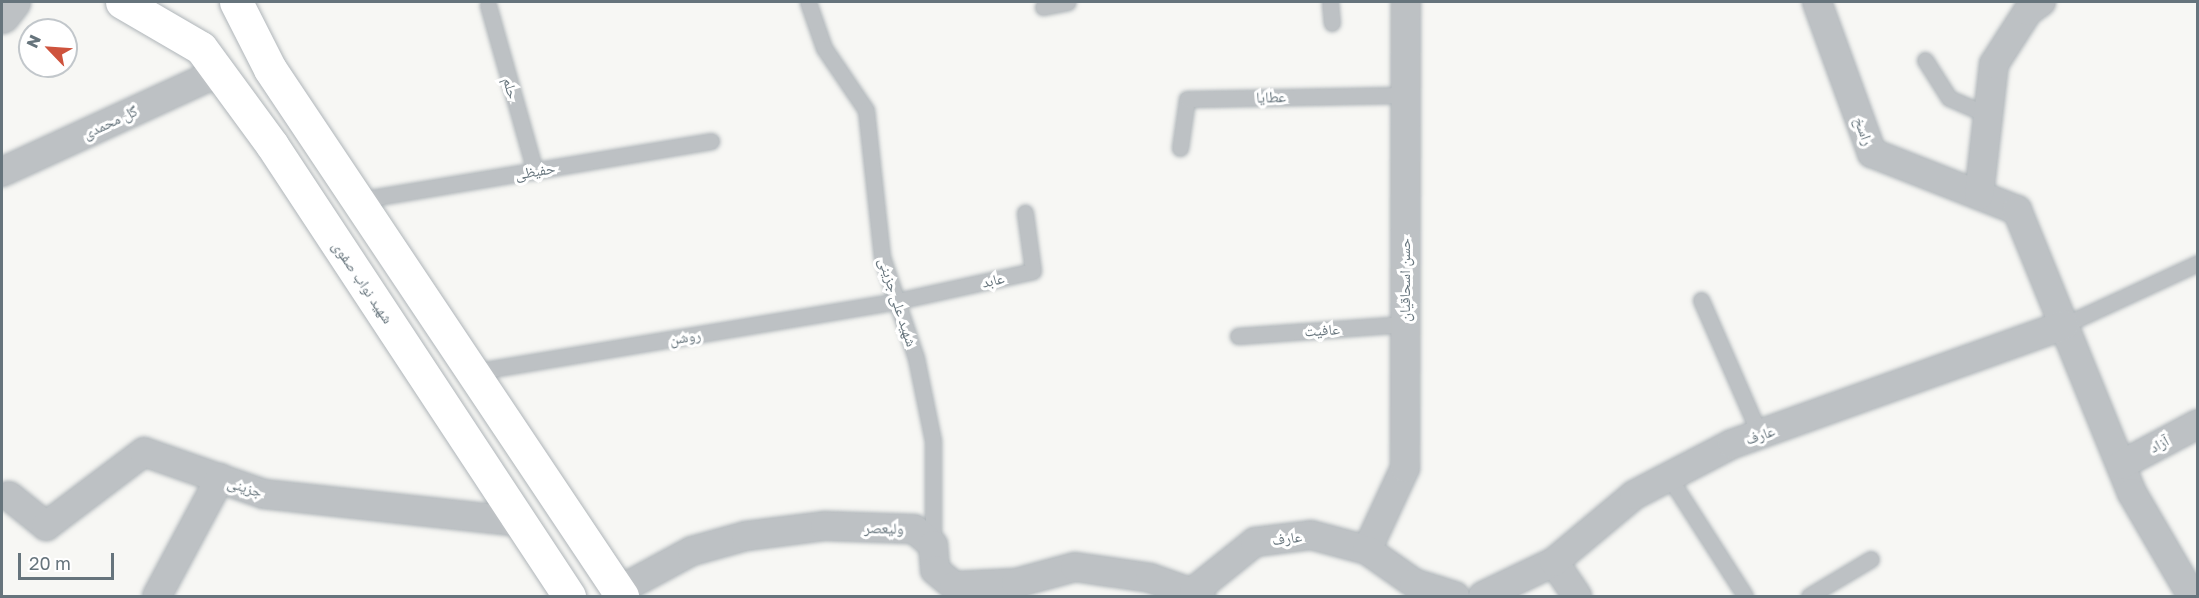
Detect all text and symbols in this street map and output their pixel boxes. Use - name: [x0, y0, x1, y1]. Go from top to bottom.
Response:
- north arrow: [18, 18, 78, 78]
- text: N: [22, 32, 45, 51]
- street label: حلم: [499, 75, 523, 101]
- street label: عطایا: [1256, 88, 1286, 106]
- street label: گل محمدی: [80, 102, 140, 142]
- street label: راسخ: [1851, 114, 1877, 148]
- street label: حفیظی: [514, 159, 556, 183]
- street label: شهید نواب صفوی: [329, 237, 397, 327]
- street label: حسن اسحاقیان: [1396, 238, 1414, 322]
- street label: شهید علی جزینی: [875, 255, 921, 349]
- street label: عابد: [980, 269, 1006, 291]
- street label: عافیت: [1304, 320, 1340, 340]
- street label: روشن: [668, 326, 702, 348]
- street label: عارف: [1743, 422, 1777, 448]
- street label: آزاد: [2146, 432, 2172, 456]
- street label: جزینی: [225, 473, 265, 501]
- street label: ولیعصر: [864, 519, 904, 537]
- street label: عارف: [1271, 527, 1303, 549]
- scale bar: [21, 541, 117, 579]
- text: 20 m: [29, 552, 71, 574]

